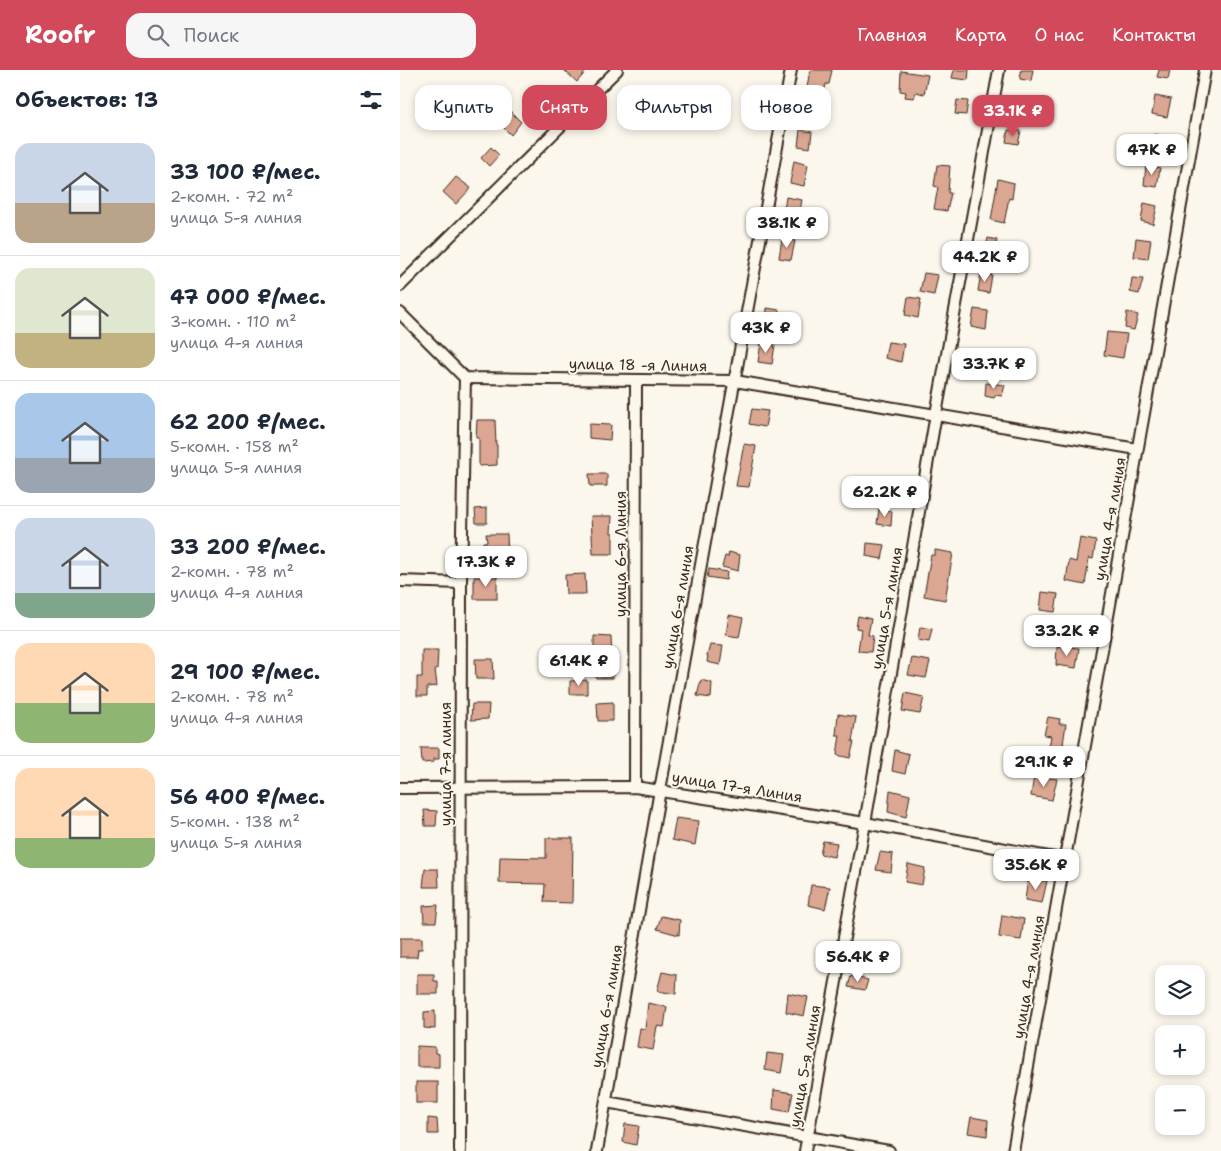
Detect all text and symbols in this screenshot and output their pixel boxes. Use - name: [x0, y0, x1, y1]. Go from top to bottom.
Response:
- search box: [126, 13, 476, 58]
- text: Roofr: [25, 19, 96, 51]
- icon: search: [144, 21, 172, 49]
- text: Поиск: [184, 23, 239, 48]
- text: Главная: [857, 23, 927, 47]
- text: Карта: [955, 23, 1007, 47]
- text: О нас: [1035, 23, 1084, 47]
- text: Контакты: [1112, 23, 1196, 47]
- chip: Купить: [415, 85, 512, 130]
- chip: Снять: [522, 85, 607, 130]
- chip: Фильтры: [617, 85, 731, 130]
- chip: Новое: [741, 85, 831, 130]
- text: Объектов: 13: [15, 86, 158, 114]
- icon: filters: [357, 86, 385, 114]
- pin: 33.1K ₽: [967, 94, 1059, 137]
- text: 33.1K ₽: [983, 100, 1043, 121]
- pin: 47K ₽: [1117, 134, 1187, 176]
- text: 47K ₽: [1127, 139, 1177, 160]
- text: 33 100 ₽/мес.: [170, 158, 321, 186]
- icon: home: [55, 163, 115, 223]
- text: 2-комн. · 72 m²: [170, 186, 293, 207]
- pin: 38.1K ₽: [741, 206, 833, 249]
- text: улица 5-я линия: [170, 207, 302, 228]
- text: 38.1K ₽: [757, 212, 817, 233]
- pin: 44.2K ₽: [939, 240, 1031, 283]
- text: 44.2K ₽: [953, 246, 1017, 267]
- text: 47 000 ₽/мес.: [170, 283, 326, 311]
- icon: home: [55, 288, 115, 348]
- text: 3-комн. · 110 m²: [170, 311, 297, 332]
- pin: 43K ₽: [731, 312, 801, 354]
- text: 43K ₽: [741, 317, 791, 338]
- text: улица 4-я линия: [170, 332, 304, 353]
- pin: 33.7K ₽: [948, 348, 1040, 390]
- text: 33.7K ₽: [962, 353, 1026, 374]
- street label: улица 18 -я Линия: [569, 354, 707, 376]
- text: 62 200 ₽/мес.: [170, 408, 326, 436]
- icon: home: [55, 413, 115, 473]
- text: 5-комн. · 158 m²: [170, 436, 299, 457]
- street label: улица 4-я линия: [1089, 456, 1131, 582]
- text: улица 5-я линия: [170, 457, 302, 478]
- pin: 62.2K ₽: [839, 476, 931, 518]
- text: 62.2K ₽: [853, 481, 917, 502]
- street label: улица 6-я Линия: [611, 491, 631, 617]
- text: 33 200 ₽/мес.: [170, 533, 326, 561]
- icon: home: [55, 538, 115, 598]
- street label: улица 6-я линия: [657, 544, 699, 670]
- street label: улица 5-я линия: [866, 545, 908, 671]
- pin: 17.3K ₽: [440, 546, 532, 588]
- text: 17.3K ₽: [456, 551, 516, 572]
- text: 2-комн. · 78 m²: [170, 561, 294, 582]
- text: улица 4-я линия: [170, 582, 304, 603]
- pin: 33.2K ₽: [1021, 614, 1113, 657]
- text: 33.2K ₽: [1035, 620, 1099, 641]
- pin: 61.4K ₽: [533, 644, 625, 687]
- text: 61.4K ₽: [550, 650, 608, 671]
- text: 29 100 ₽/мес.: [170, 658, 320, 686]
- icon: home: [55, 663, 115, 723]
- text: 2-комн. · 78 m²: [170, 686, 294, 707]
- street label: улица 7-я линия: [436, 702, 456, 826]
- text: улица 4-я линия: [170, 707, 304, 728]
- pin: 29.1K ₽: [998, 746, 1090, 788]
- text: 29.1K ₽: [1014, 751, 1074, 772]
- street label: улица 17-я Линия: [670, 767, 804, 807]
- text: 56 400 ₽/мес.: [170, 783, 325, 811]
- icon: home: [55, 788, 115, 848]
- text: 5-комн. · 138 m²: [170, 811, 300, 832]
- text: улица 5-я линия: [170, 832, 302, 853]
- pin: 35.6K ₽: [990, 848, 1082, 891]
- text: 35.6K ₽: [1004, 854, 1068, 875]
- street label: улица 4-я линия: [1008, 914, 1050, 1040]
- pin: 56.4K ₽: [812, 940, 904, 983]
- street label: улица 6-я линия: [586, 943, 628, 1069]
- text: 56.4K ₽: [826, 946, 890, 967]
- map controls: [1155, 965, 1205, 1135]
- button: layers: [1155, 965, 1205, 1015]
- street label: улица 5-я линия: [784, 1003, 826, 1129]
- button: +: [1155, 1025, 1205, 1075]
- button: −: [1155, 1085, 1205, 1135]

